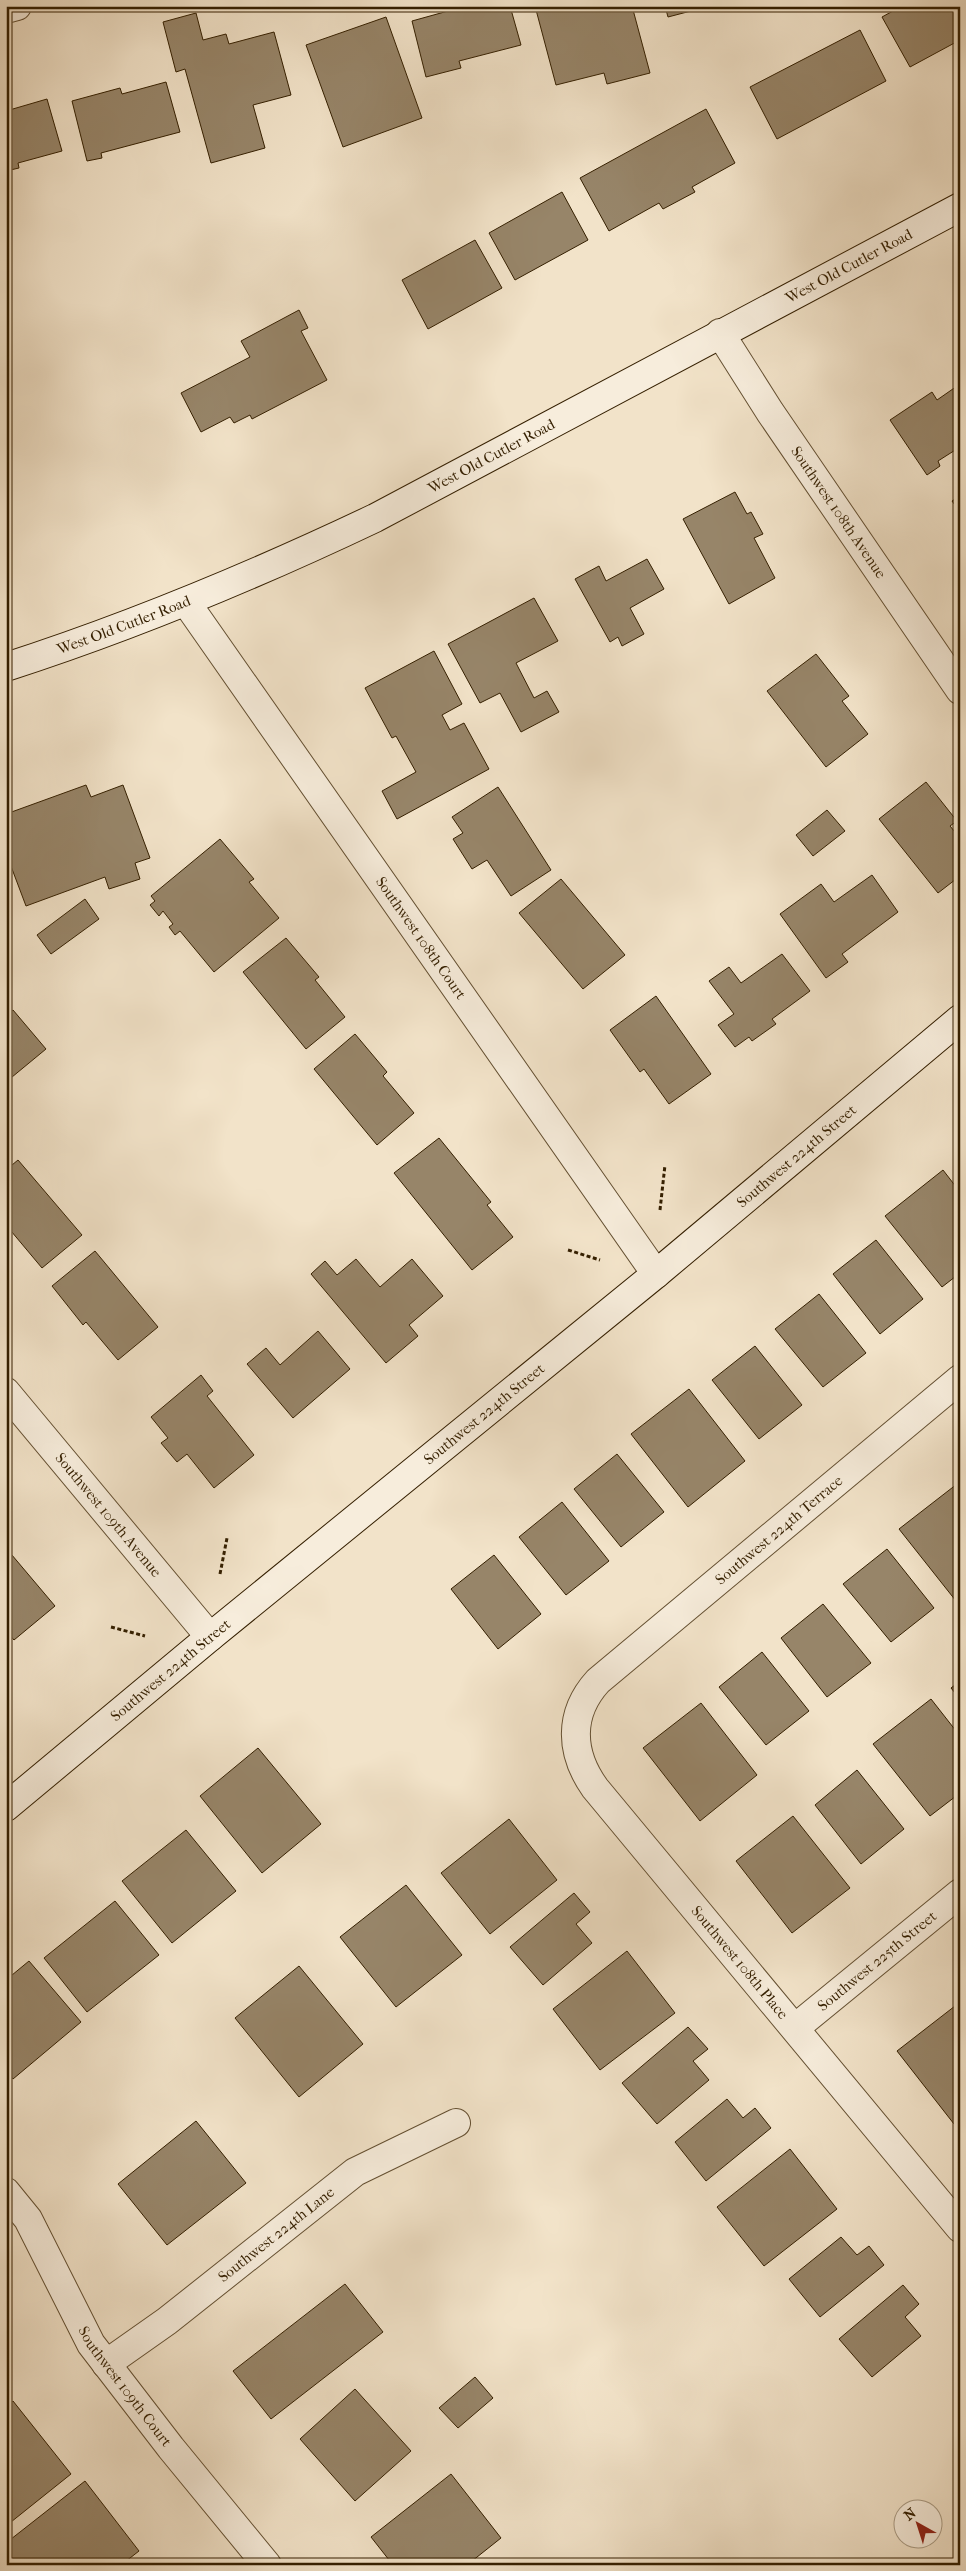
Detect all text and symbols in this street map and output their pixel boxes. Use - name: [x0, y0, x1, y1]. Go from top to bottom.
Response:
- street label: West Old Cutler Road: [782, 225, 916, 308]
- street label: West Old Cutler Road: [424, 415, 559, 498]
- street label: Southwest 108th Avenue: [787, 443, 890, 582]
- street label: West Old Cutler Road: [54, 591, 194, 659]
- street label: Southwest 108th Court: [372, 873, 470, 1003]
- street label: Southwest 224th Street: [733, 1100, 860, 1211]
- street label: Southwest 224th Street: [420, 1359, 549, 1468]
- street label: Southwest 109th Avenue: [51, 1449, 166, 1581]
- street label: Southwest 224th Terrace: [712, 1471, 847, 1589]
- street label: Southwest 224th Street: [107, 1615, 235, 1725]
- street label: Southwest 108th Place: [688, 1902, 792, 2023]
- street label: Southwest 225th Street: [814, 1907, 941, 2015]
- street label: Southwest 224th Lane: [215, 2183, 338, 2286]
- street label: Southwest 109th Court: [75, 2323, 176, 2451]
- north arrow: [894, 2498, 944, 2548]
- text: N: [901, 2504, 920, 2524]

